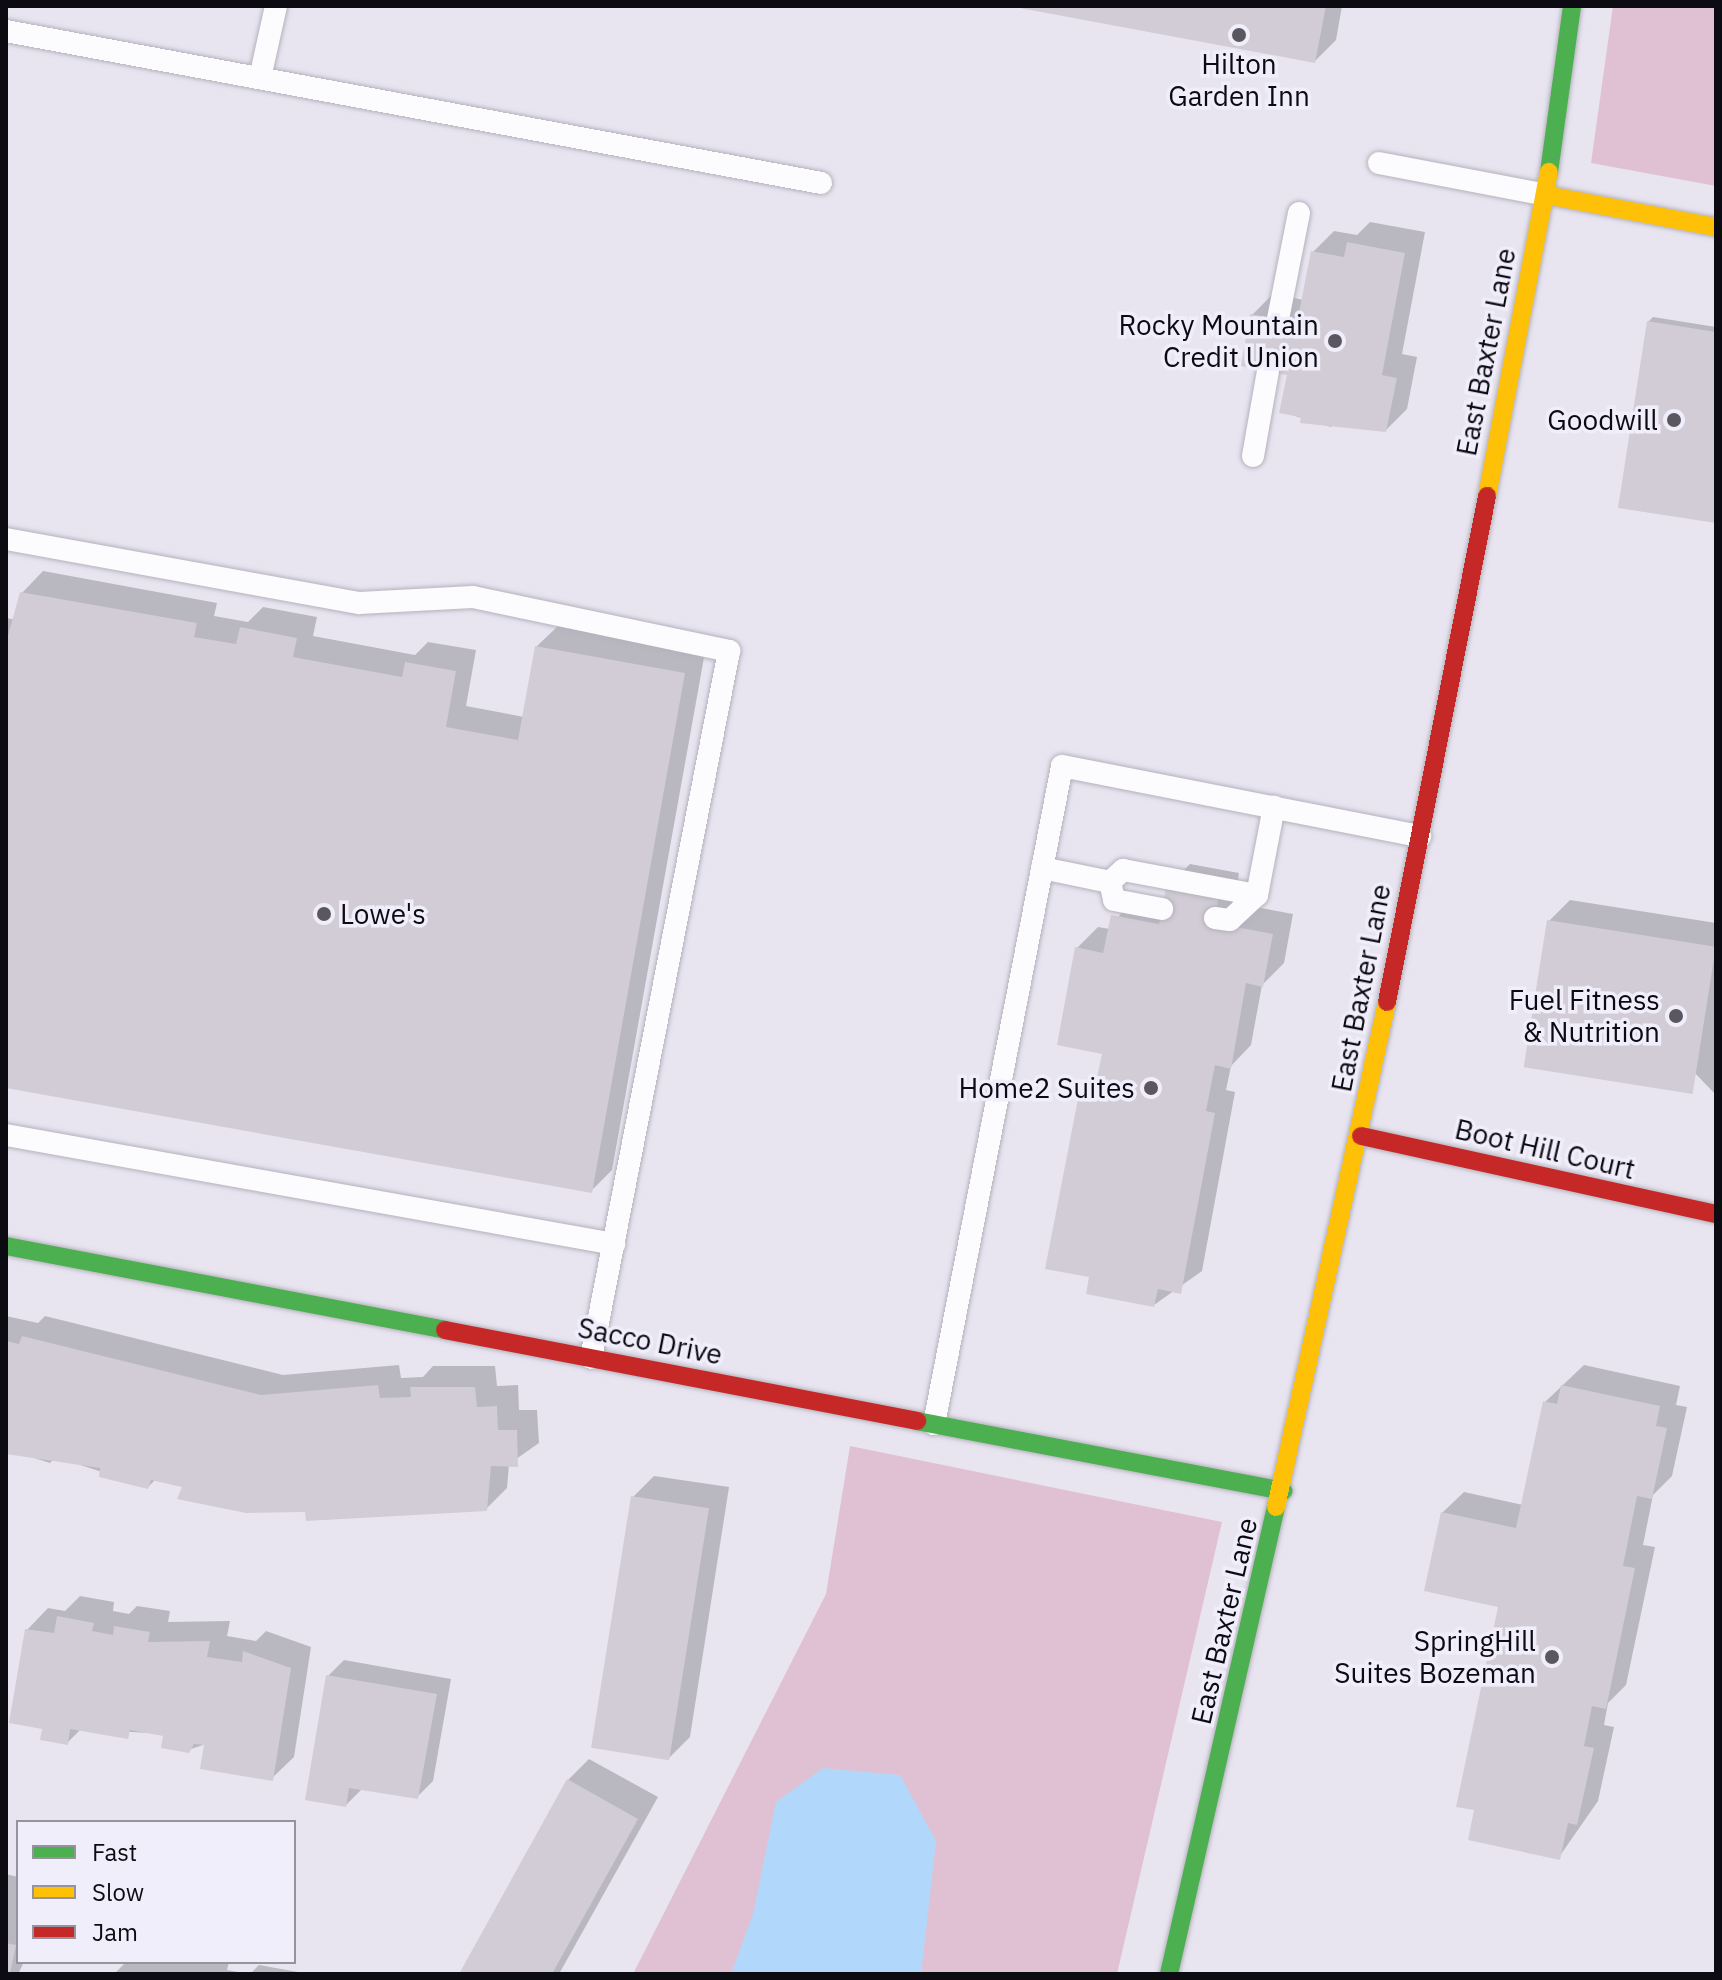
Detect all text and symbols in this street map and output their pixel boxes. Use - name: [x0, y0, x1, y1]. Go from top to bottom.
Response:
- marker: Hilton Garden Inn: [1230, 26, 1248, 44]
- place label: Hilton Garden Inn: [1168, 47, 1310, 113]
- street label: East Baxter Lane: [1449, 245, 1523, 459]
- place label: Rocky Mountain Credit Union: [1118, 308, 1319, 374]
- marker: Rocky Mountain Credit Union: [1326, 332, 1344, 350]
- place label: Goodwill: [1547, 403, 1658, 437]
- marker: Goodwill: [1665, 411, 1683, 429]
- street label: East Baxter Lane: [1324, 881, 1398, 1095]
- place label: Lowe's: [340, 897, 426, 931]
- marker: Lowe's: [315, 905, 333, 923]
- place label: Fuel Fitness & Nutrition: [1509, 983, 1660, 1049]
- marker: Fuel Fitness & Nutrition: [1667, 1007, 1685, 1025]
- place label: Home2 Suites: [958, 1071, 1135, 1105]
- marker: Home2 Suites: [1142, 1079, 1160, 1097]
- street label: Boot Hill Court: [1452, 1112, 1638, 1186]
- street label: Sacco Drive: [575, 1311, 725, 1371]
- street label: East Baxter Lane: [1184, 1515, 1264, 1727]
- place label: SpringHill Suites Bozeman: [1334, 1624, 1536, 1690]
- marker: SpringHill Suites Bozeman: [1543, 1648, 1561, 1666]
- legend: [16, 1820, 296, 1964]
- text: Fast: [92, 1836, 137, 1868]
- text: Slow: [92, 1876, 144, 1908]
- text: Jam: [92, 1916, 138, 1948]

